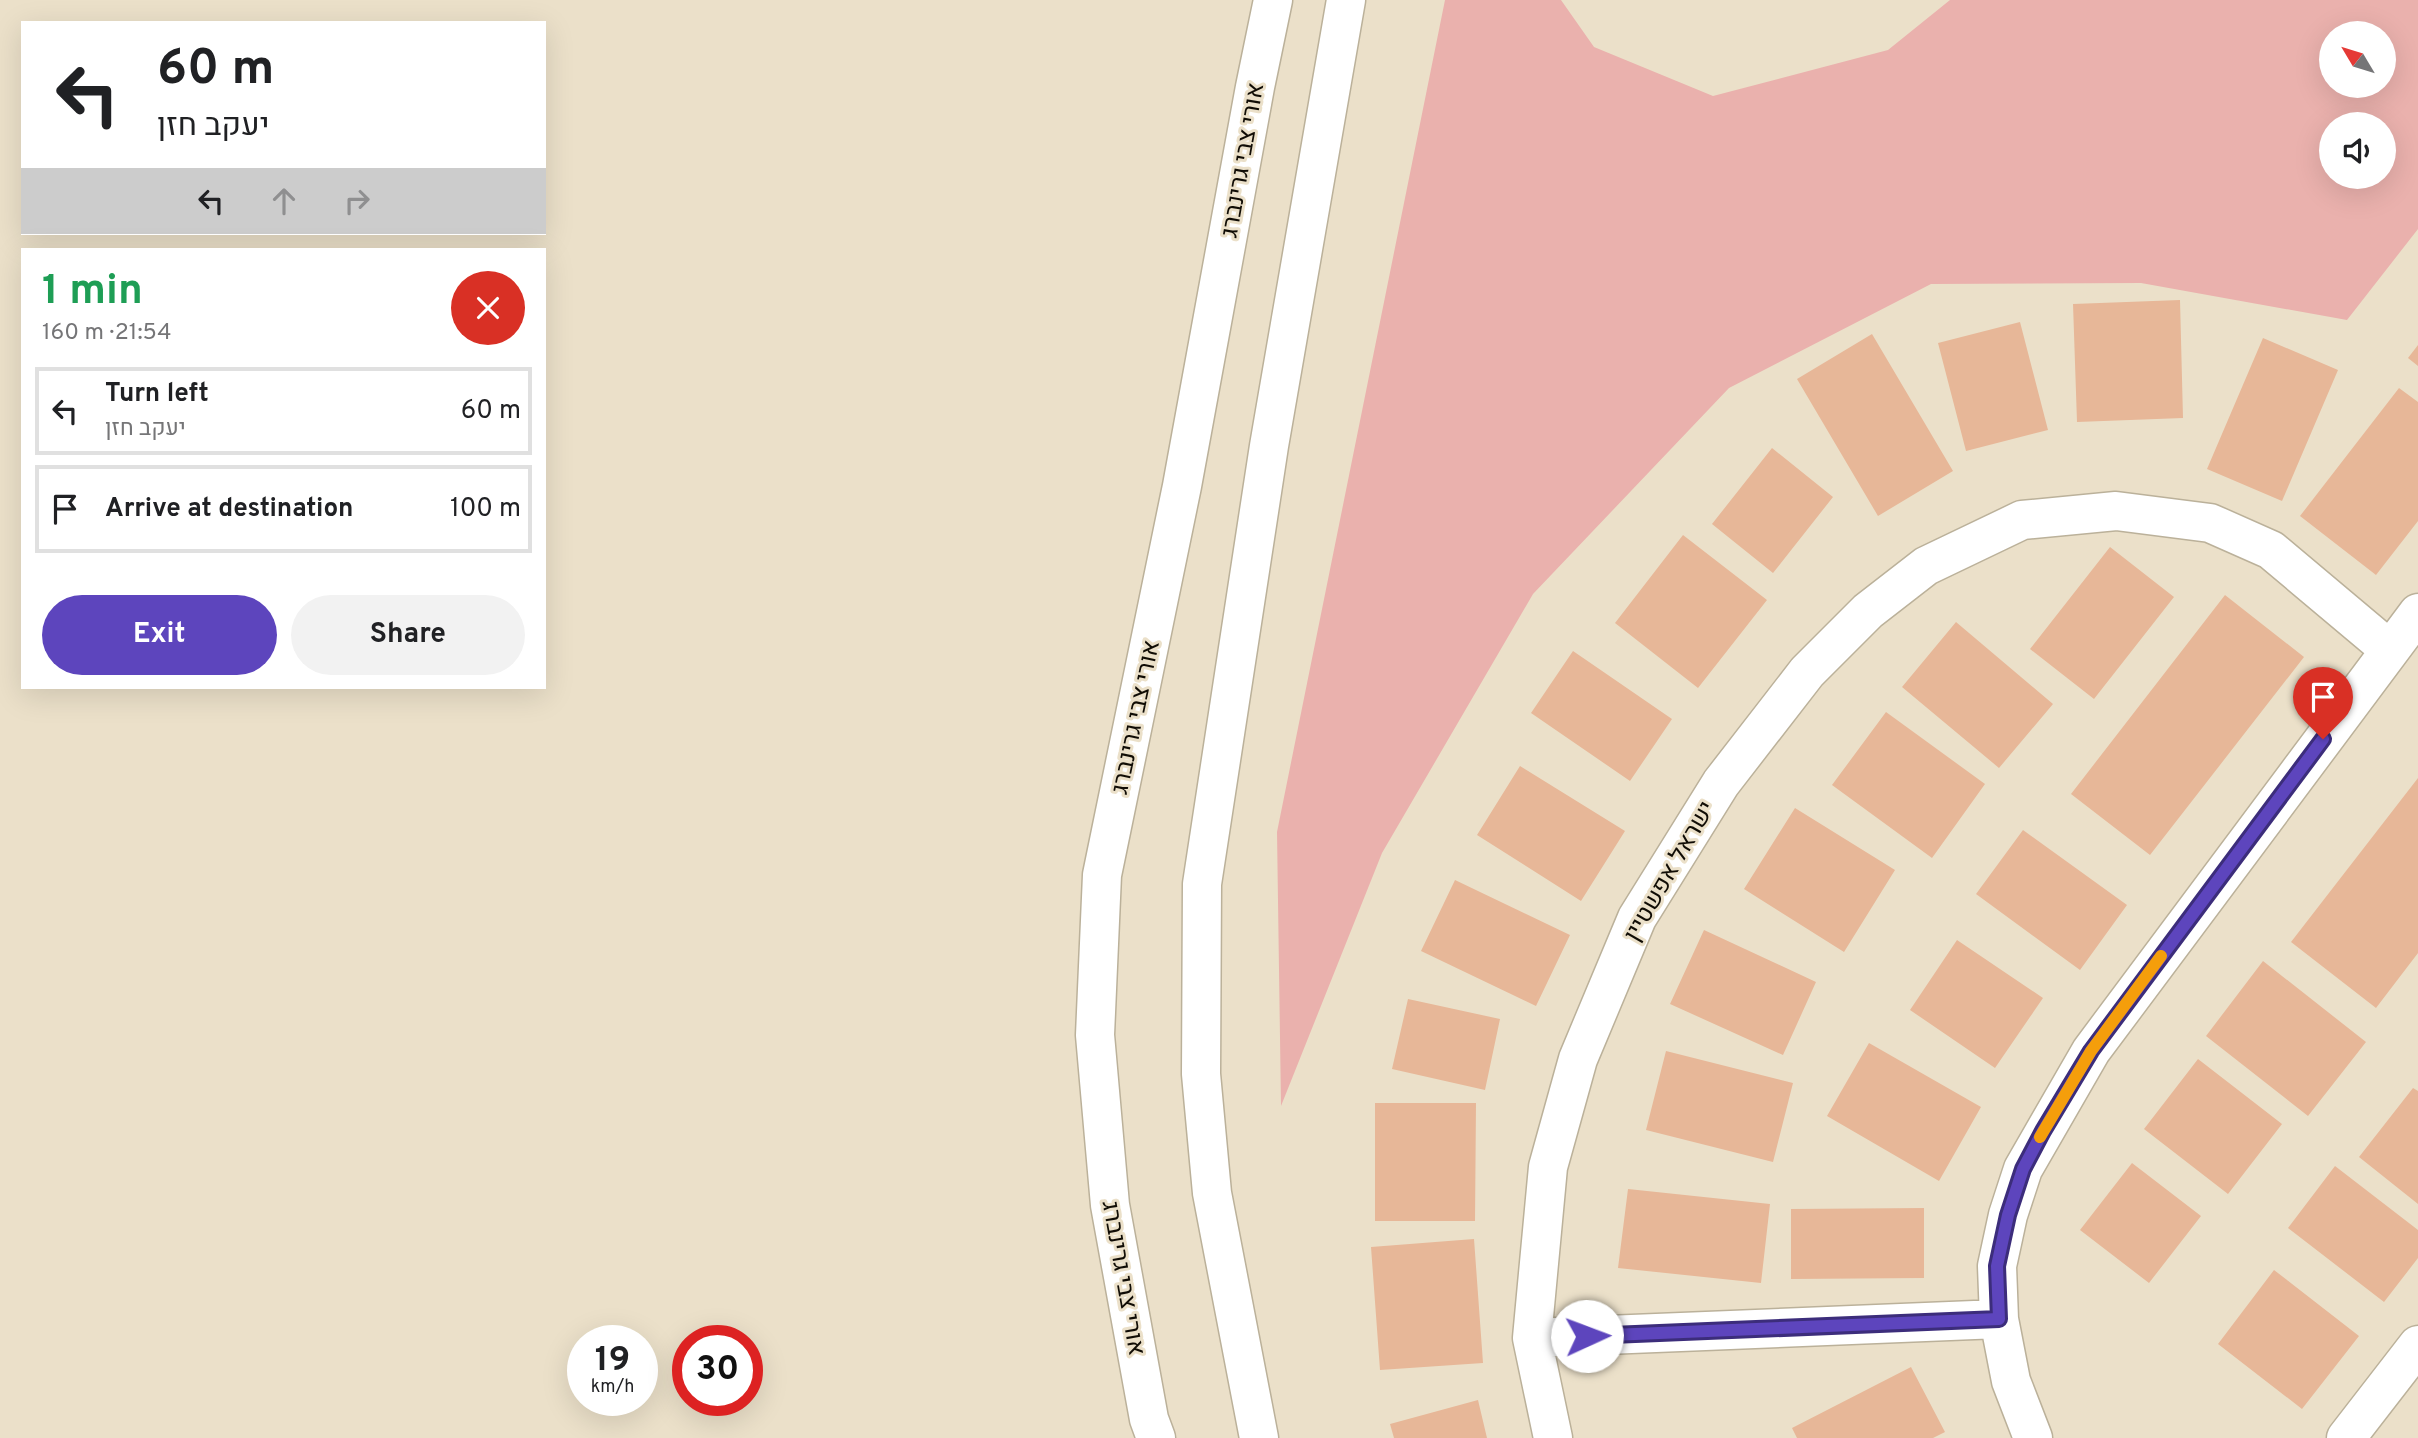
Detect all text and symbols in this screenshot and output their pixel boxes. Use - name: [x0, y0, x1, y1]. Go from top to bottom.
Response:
- north arrow: [2319, 21, 2396, 98]
- map controls: [2319, 21, 2396, 189]
- text: 60 m: [157, 40, 275, 102]
- icon: left: [42, 49, 133, 140]
- street label: אורי צבי גרינברג: [1216, 81, 1272, 240]
- text: יעקב חזן: [157, 107, 269, 147]
- button: sound: [2319, 112, 2396, 189]
- icon: left: [192, 182, 230, 220]
- icon: ahead: [265, 182, 303, 220]
- icon: right: [338, 182, 376, 220]
- text: 1 min: [42, 266, 143, 319]
- button: close: [451, 271, 525, 345]
- text: 160 m · 21:54: [42, 319, 172, 348]
- text: Turn left: [105, 378, 209, 411]
- icon: left: [46, 392, 84, 430]
- text: 60 m: [461, 395, 521, 428]
- text: יעקב חזן: [105, 415, 186, 444]
- icon: arrive: [46, 490, 84, 528]
- text: Arrive at destination: [105, 493, 353, 526]
- text: 100 m: [450, 493, 521, 526]
- button: Exit: [42, 595, 277, 675]
- button: Share: [291, 595, 525, 675]
- street label: אורי צבי גרינברג: [1106, 638, 1168, 797]
- pin: [2293, 667, 2353, 739]
- icon: arrive: [2304, 678, 2342, 716]
- street label: ישראל אפשטיין: [1618, 796, 1723, 948]
- street label: אורי צבי גרינברג: [1094, 1199, 1150, 1358]
- position arrow: [1550, 1299, 1624, 1373]
- speed limit sign: 30: [672, 1325, 763, 1416]
- text: 19: [595, 1339, 630, 1383]
- text: km/h: [591, 1376, 634, 1399]

